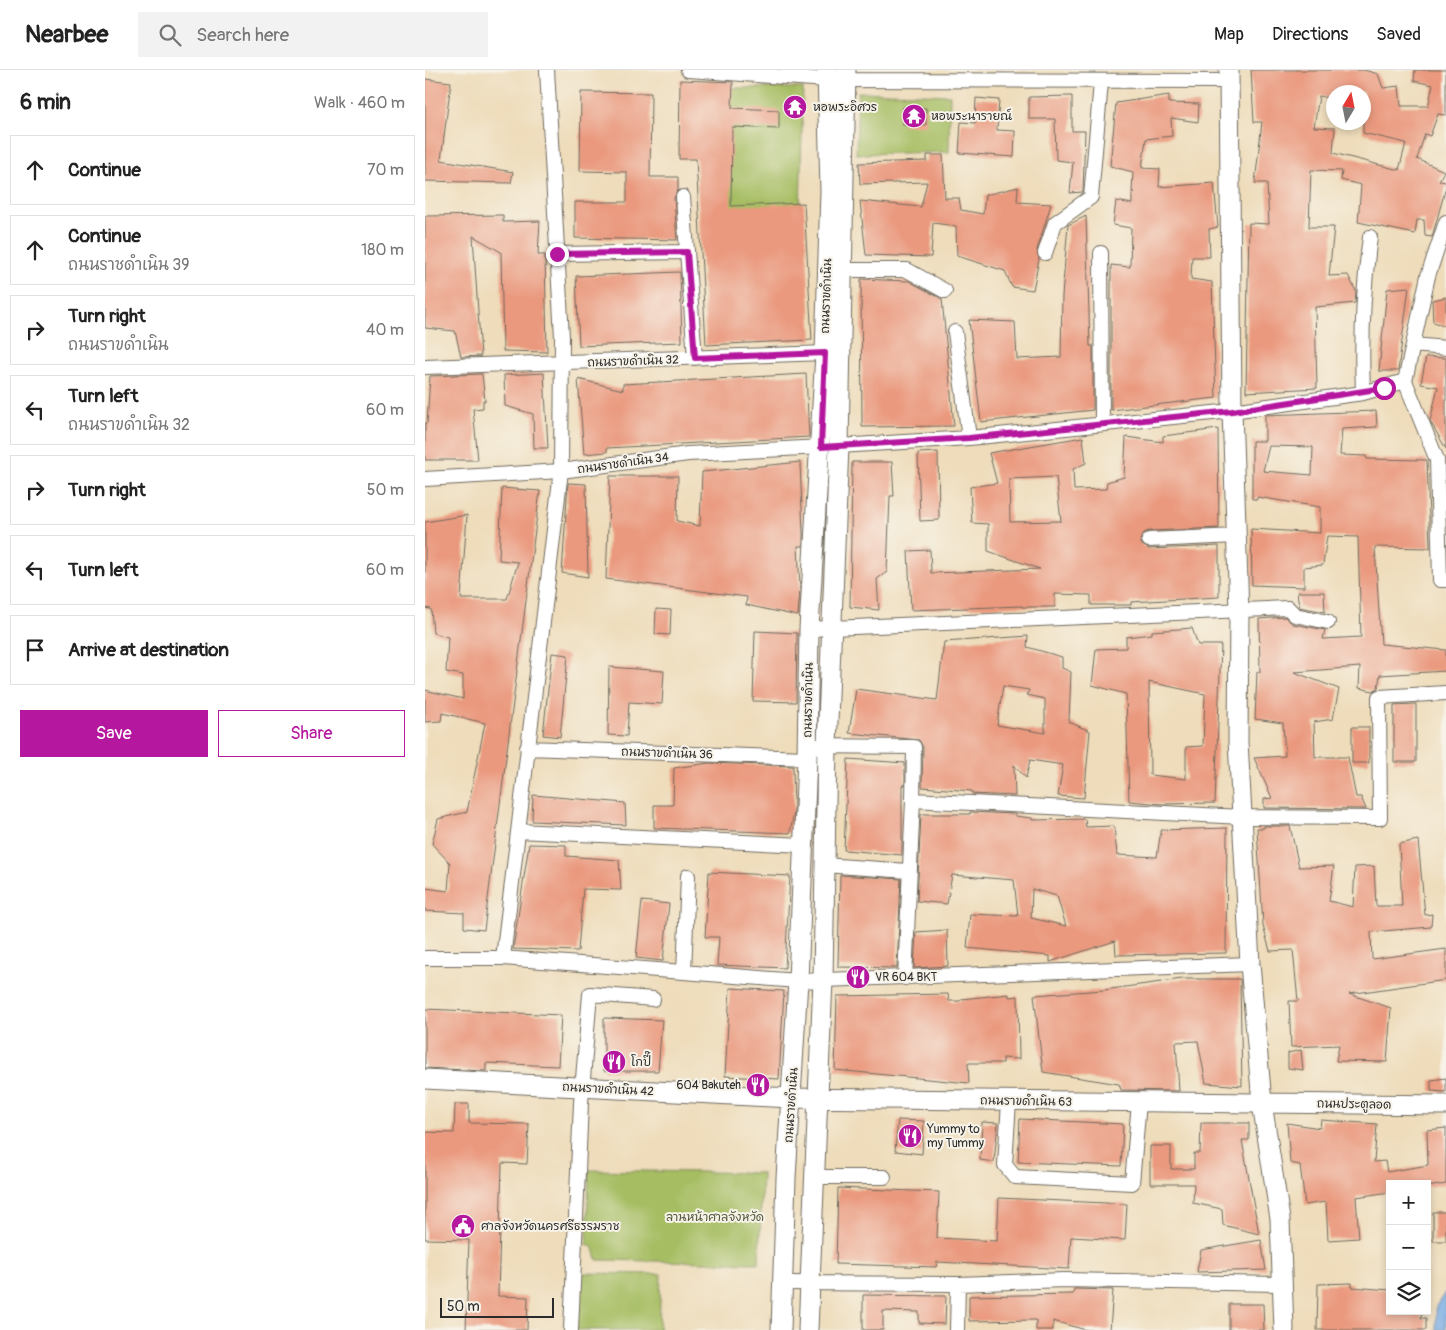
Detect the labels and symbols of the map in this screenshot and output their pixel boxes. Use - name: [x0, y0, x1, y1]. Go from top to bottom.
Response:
- north arrow: [1326, 85, 1371, 130]
- temple icon: หอพระอิศวร: [782, 94, 808, 120]
- place label: หอพระอิศวร: [813, 100, 877, 115]
- temple icon: หอพระนารายณ์: [901, 103, 927, 129]
- place label: หอพระนารายณ์: [931, 108, 1012, 124]
- route end: [546, 243, 569, 266]
- street label: ถนนราขดำเนิน: [818, 258, 835, 334]
- street label: ถนนราขดำเนิน 32: [587, 352, 679, 371]
- route start: [1373, 377, 1396, 400]
- street label: ถนนราชดำเนิน 34: [577, 450, 670, 477]
- street label: ถนนราขดำเนิน: [800, 662, 817, 738]
- street label: ถนนราขดำเนิน 36: [621, 744, 713, 763]
- restaurant icon: VR 604 BKT: [845, 964, 871, 990]
- place label: VR 604 BKT: [875, 970, 938, 985]
- restaurant icon: โกปี๊: [601, 1049, 627, 1075]
- place label: โกปี๊: [631, 1051, 651, 1070]
- street label: ถนนราขดำเนิน: [781, 1067, 802, 1143]
- restaurant icon: 604 Bakuteh: [745, 1072, 771, 1098]
- place label: 604 Bakuteh: [676, 1078, 741, 1093]
- street label: ถนนราขดำเนิน 42: [562, 1080, 654, 1099]
- street label: ถนนราขดำเนิน 63: [980, 1093, 1072, 1110]
- street label: ถนนประตูลอด: [1317, 1096, 1391, 1114]
- place label: Yummy to my Tummy: [926, 1122, 984, 1151]
- restaurant icon: Yummy to my Tummy: [897, 1123, 923, 1149]
- park label: ลานหน้าศาลจังหวัด: [666, 1210, 764, 1225]
- public building icon: ศาลจังหวัดนครศรีธรรมราช: [450, 1213, 476, 1239]
- place label: ศาลจังหวัดนครศรีธรรมราช: [481, 1219, 619, 1234]
- scale bar: [440, 1295, 554, 1318]

